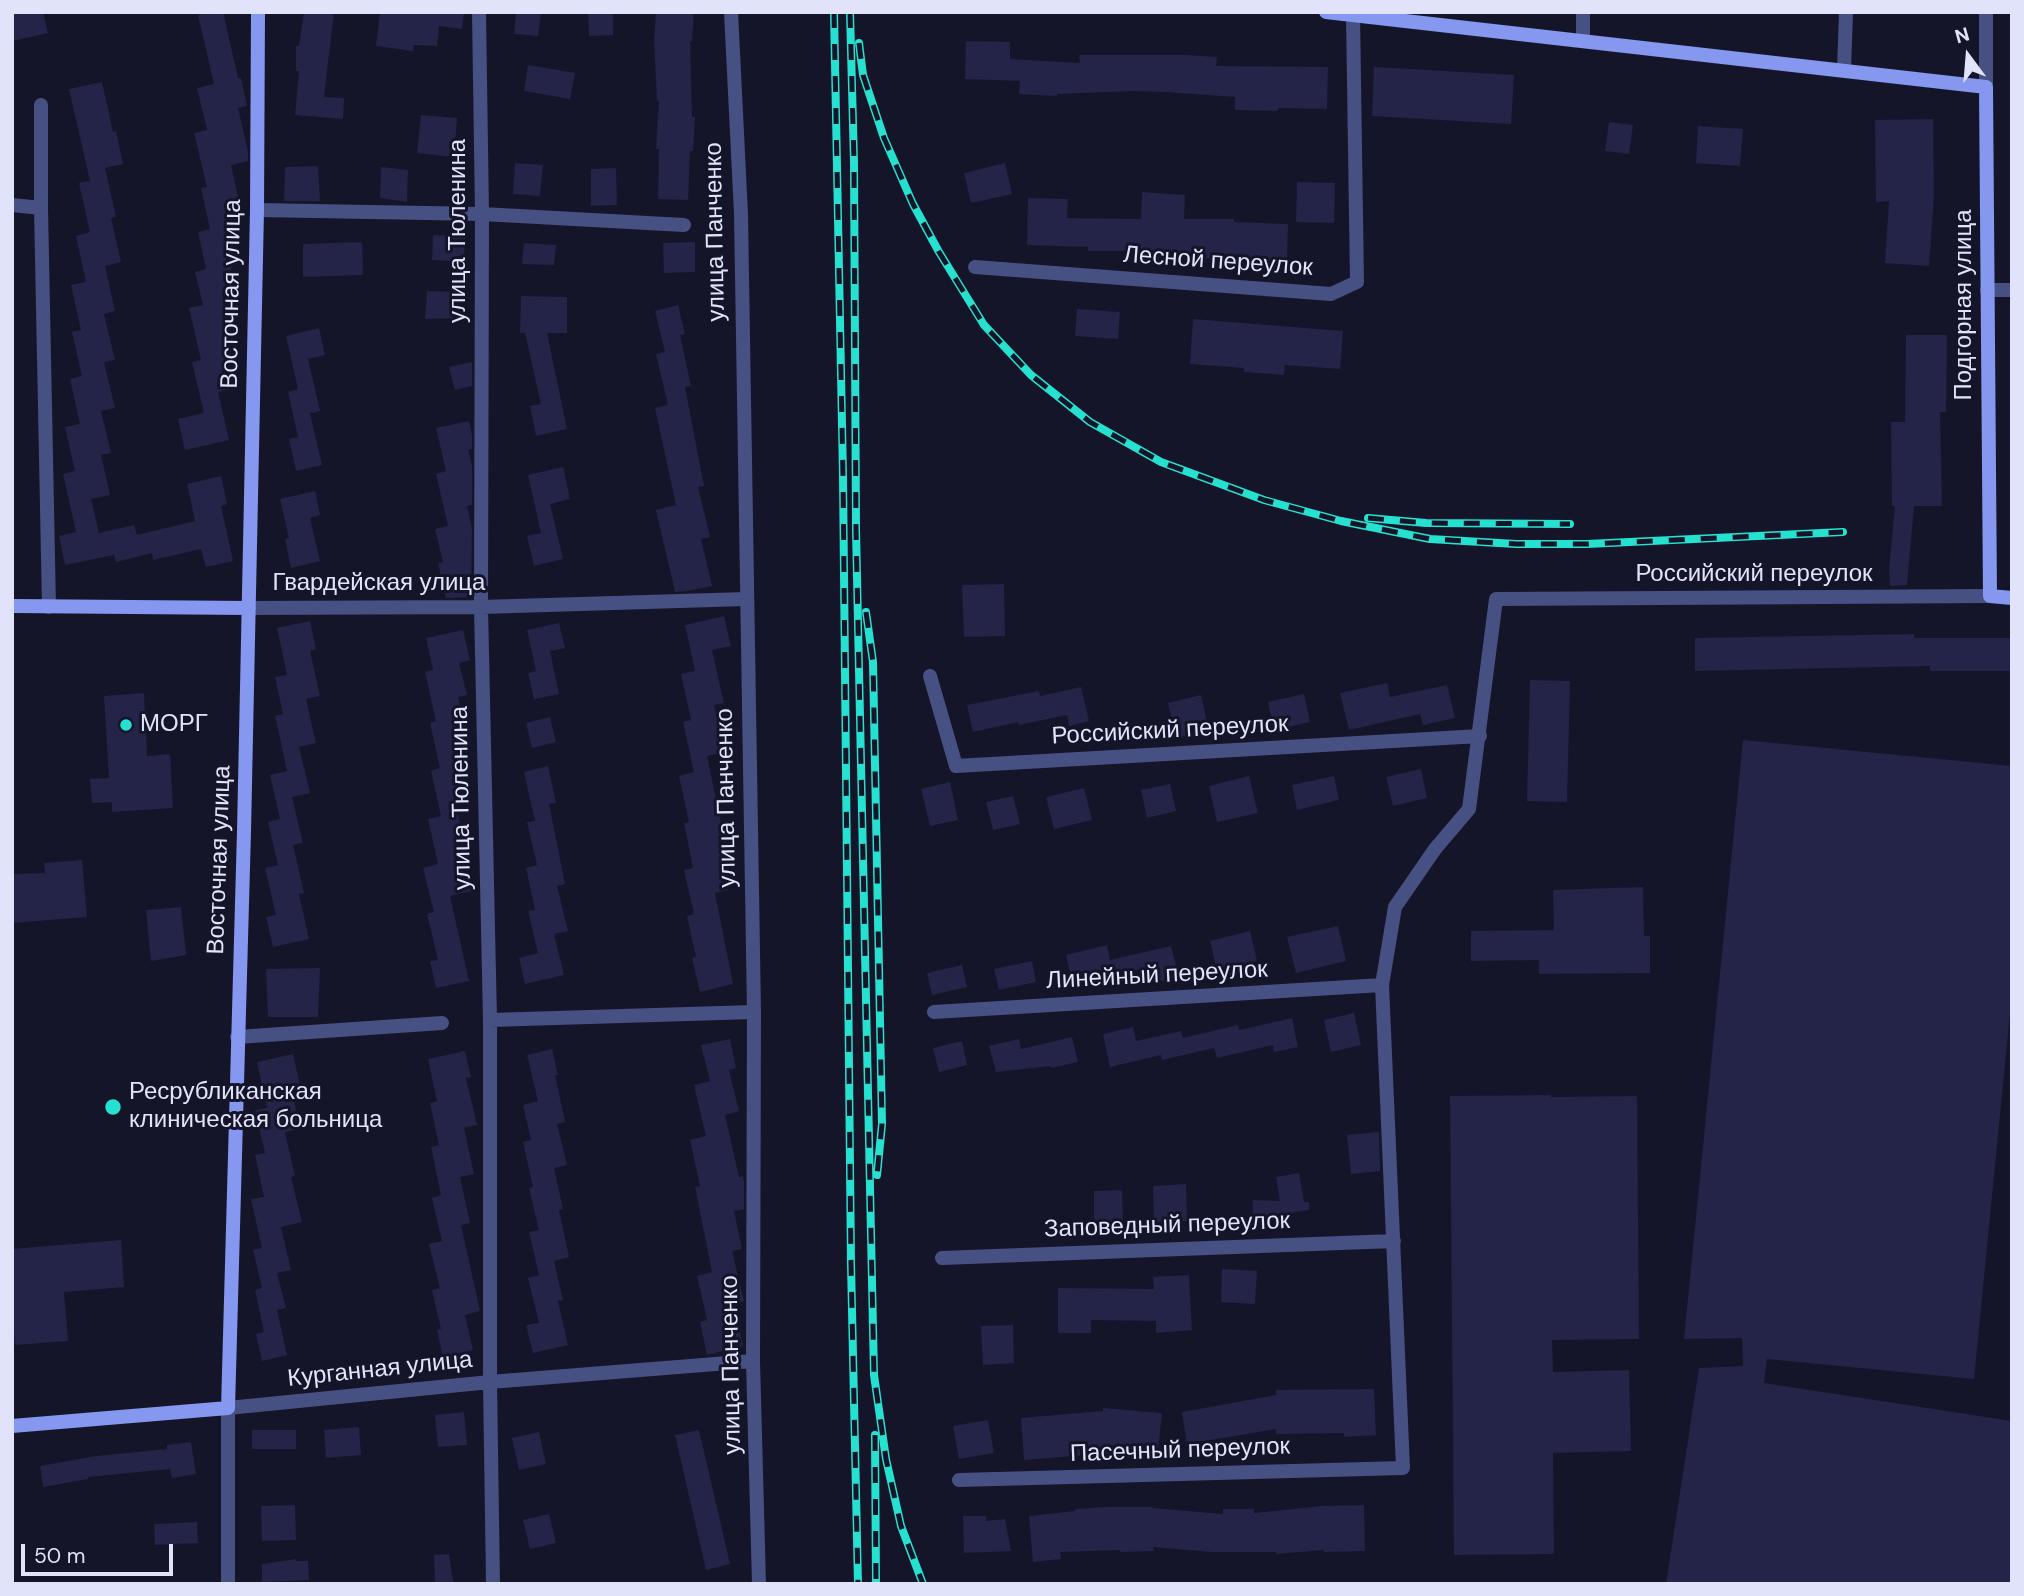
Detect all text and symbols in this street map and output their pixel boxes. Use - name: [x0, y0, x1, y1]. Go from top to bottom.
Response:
- north arrow: [1933, 21, 2003, 91]
- text: N: [1952, 21, 1972, 49]
- street label: улица Тюленина: [445, 139, 473, 323]
- street label: улица Панченко: [700, 142, 732, 322]
- street label: Восточная улица: [216, 199, 248, 389]
- street label: Подгорная улица: [1951, 210, 1979, 400]
- street label: Лесной переулок: [1122, 241, 1314, 283]
- street label: Российский переулок: [1635, 561, 1873, 589]
- street label: Гвардейская улица: [273, 570, 485, 598]
- street label: улица Тюленина: [446, 706, 478, 890]
- street label: улица Панченко: [711, 708, 743, 888]
- street label: Российский переулок: [1051, 710, 1289, 752]
- place label: МОРГ: [140, 711, 208, 739]
- marker: МОРГ: [118, 717, 134, 733]
- street label: Восточная улица: [202, 765, 238, 955]
- street label: Линейный переулок: [1045, 956, 1269, 996]
- place label: Ресрубликанская клиническая больница: [129, 1079, 382, 1135]
- marker: Ресрубликанская клиническая больница: [103, 1097, 123, 1117]
- street label: Заповедный переулок: [1043, 1207, 1291, 1245]
- street label: улица Панченко: [716, 1275, 748, 1455]
- street label: Курганная улица: [286, 1346, 474, 1394]
- street label: Пасечный переулок: [1069, 1433, 1291, 1469]
- scale bar: [24, 1530, 177, 1574]
- text: 50 m: [34, 1542, 85, 1570]

